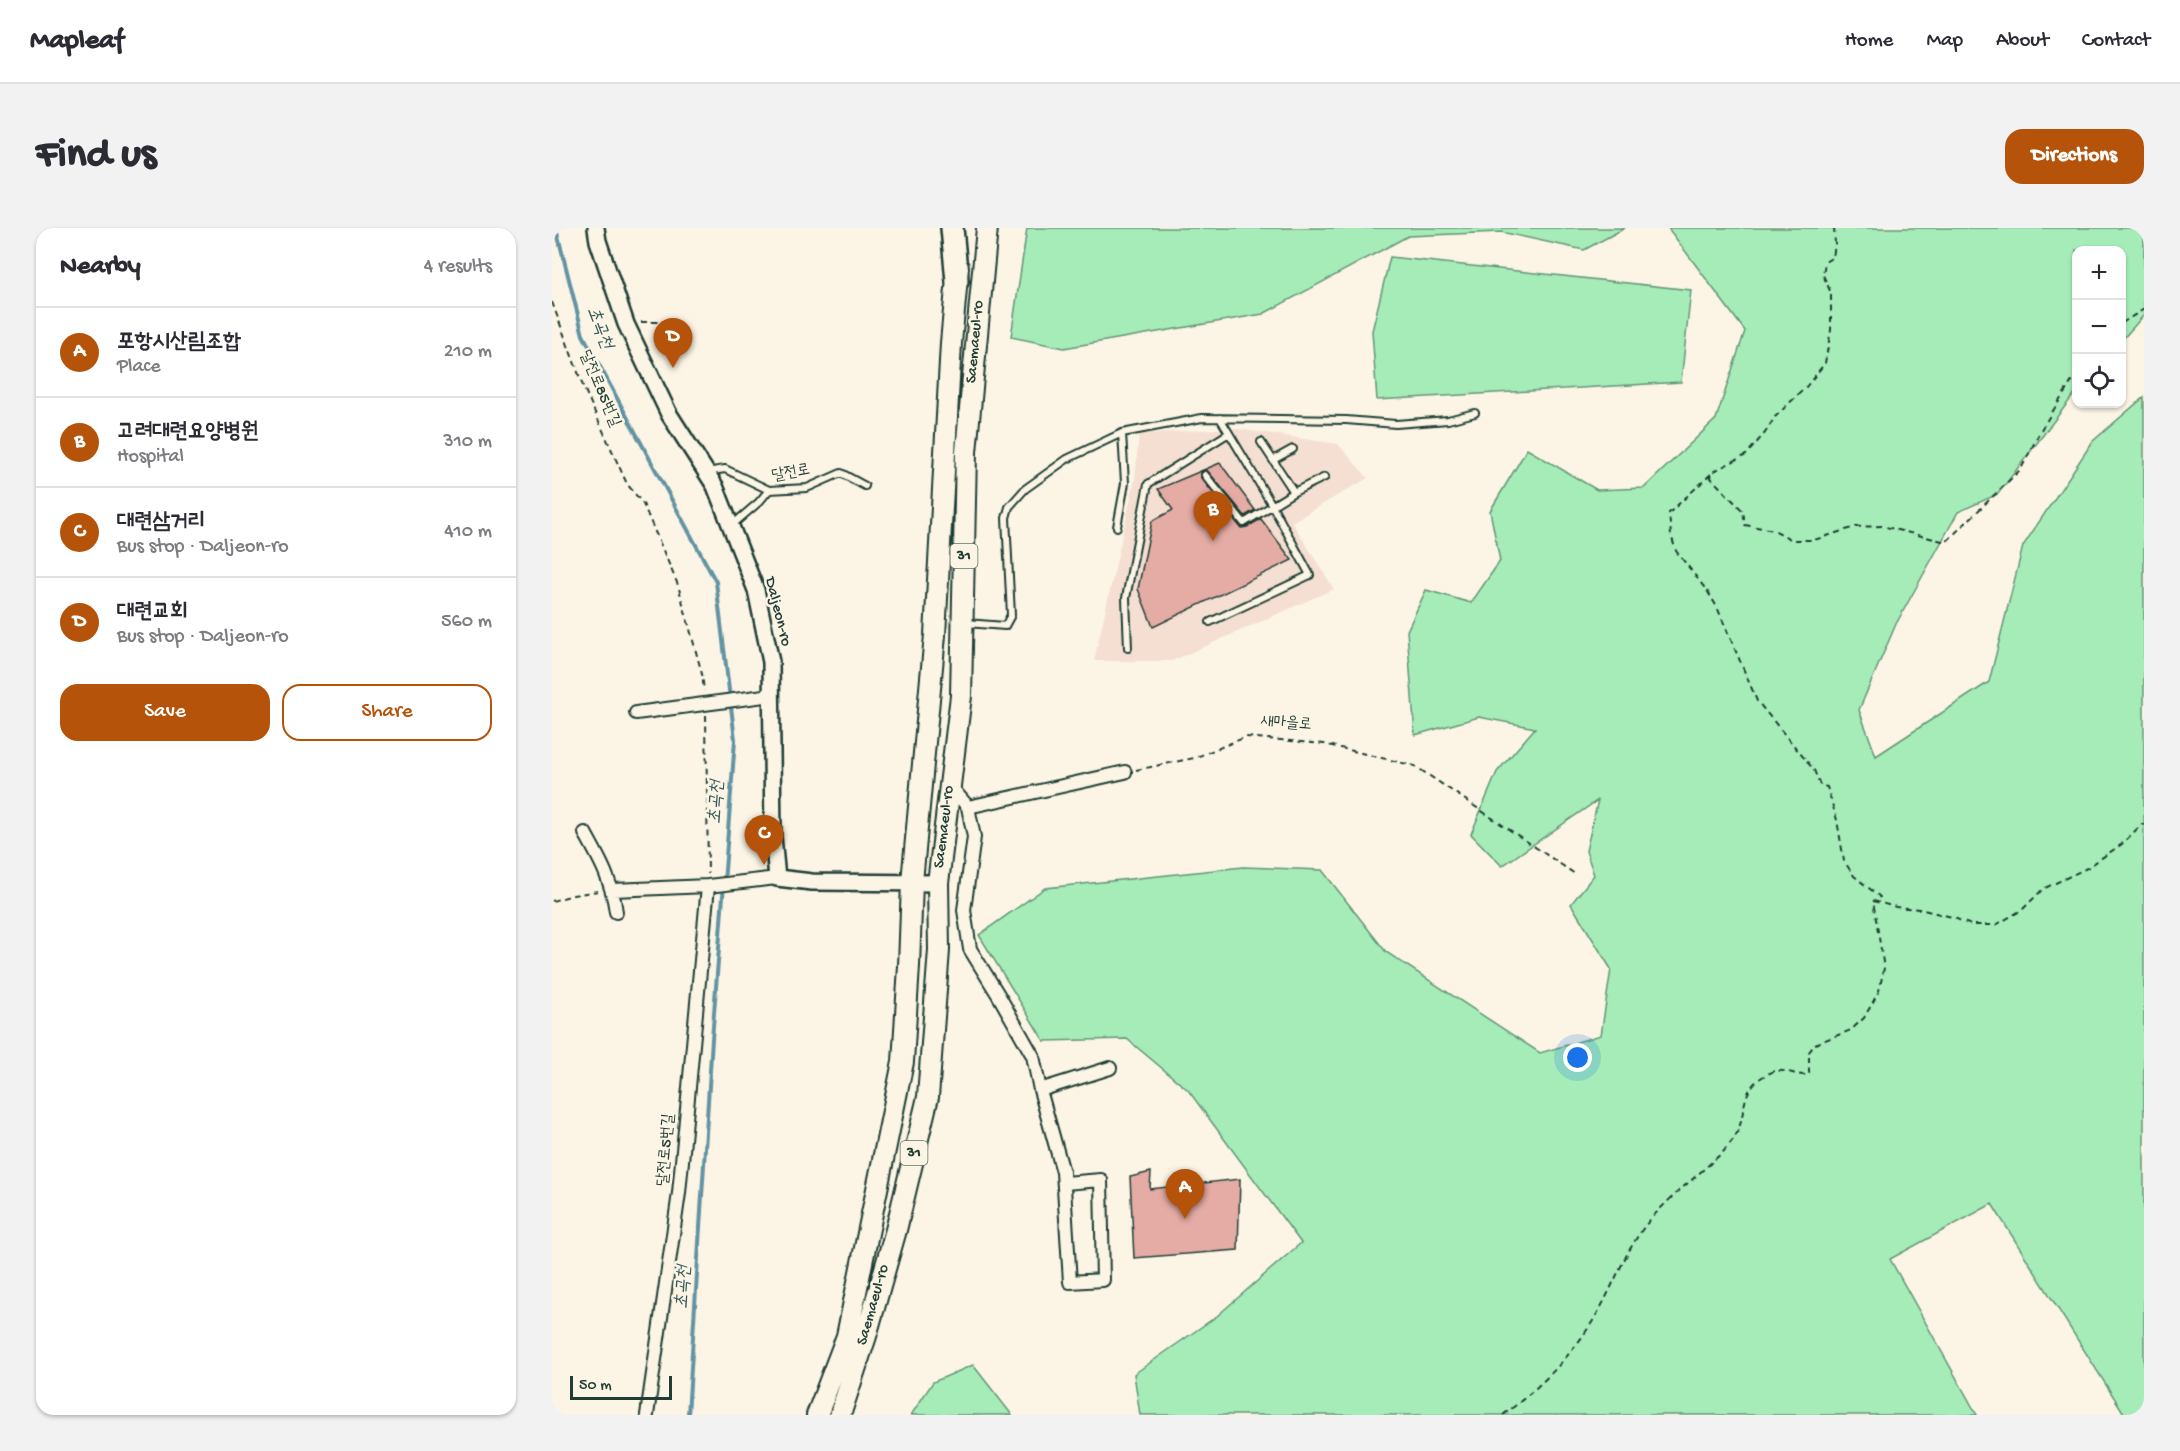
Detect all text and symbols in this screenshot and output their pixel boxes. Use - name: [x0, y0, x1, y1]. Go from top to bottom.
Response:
- text: Mapleaf: [30, 25, 124, 58]
- text: Home: [1845, 29, 1893, 54]
- text: Map: [1926, 29, 1963, 54]
- text: About: [1996, 29, 2049, 54]
- text: Contact: [2082, 29, 2150, 54]
- button: Directions: [2005, 129, 2144, 184]
- text: Find us: [36, 132, 156, 181]
- map controls: [2072, 246, 2126, 408]
- button: +: [2072, 246, 2126, 300]
- text: Nearby: [60, 252, 141, 283]
- text: 4 results: [424, 256, 492, 279]
- street label: Saemaeul-ro: [963, 300, 989, 384]
- button: −: [2072, 300, 2126, 354]
- water label: 초곡천: [581, 304, 617, 353]
- pin: D: [654, 318, 692, 368]
- text: 포항시산림조합: [117, 330, 241, 356]
- text: A: [74, 341, 85, 364]
- text: 210 m: [444, 341, 492, 364]
- street label: 달전로85번길: [574, 347, 625, 430]
- button: locate: [2072, 354, 2126, 408]
- text: Place: [117, 356, 161, 379]
- text: 고려대련요양병원: [117, 420, 259, 446]
- text: B: [74, 431, 85, 454]
- text: 310 m: [443, 431, 492, 454]
- text: Hospital: [117, 446, 184, 469]
- street label: 달전로: [770, 460, 812, 487]
- pin: B: [1194, 492, 1232, 541]
- text: 대련삼거리: [117, 510, 206, 536]
- text: C: [74, 521, 85, 544]
- text: 410 m: [444, 521, 492, 544]
- text: Bus stop · Daljeon-ro: [117, 536, 289, 559]
- road number: 31: [950, 544, 978, 568]
- street label: Daljeon-ro: [759, 574, 795, 649]
- text: 대련교회: [117, 600, 188, 626]
- text: D: [73, 611, 86, 634]
- text: 560 m: [441, 611, 492, 634]
- text: Bus stop · Daljeon-ro: [117, 626, 289, 649]
- button: Save: [60, 684, 270, 741]
- button: Share: [282, 684, 492, 741]
- street label: 새마을로: [1260, 712, 1312, 736]
- water label: 초곡천: [705, 778, 729, 824]
- street label: Saemaeul-ro: [931, 785, 959, 869]
- pin: C: [744, 816, 784, 865]
- your location: [1563, 1043, 1592, 1072]
- street label: 달전로5번길: [653, 1113, 680, 1187]
- road number: 31: [900, 1141, 928, 1165]
- pin: A: [1166, 1170, 1204, 1219]
- street label: Saemaeul-ro: [853, 1262, 895, 1348]
- water label: 초곡천: [672, 1263, 696, 1309]
- scale bar: [570, 1373, 672, 1400]
- text: 50 m: [579, 1377, 612, 1396]

